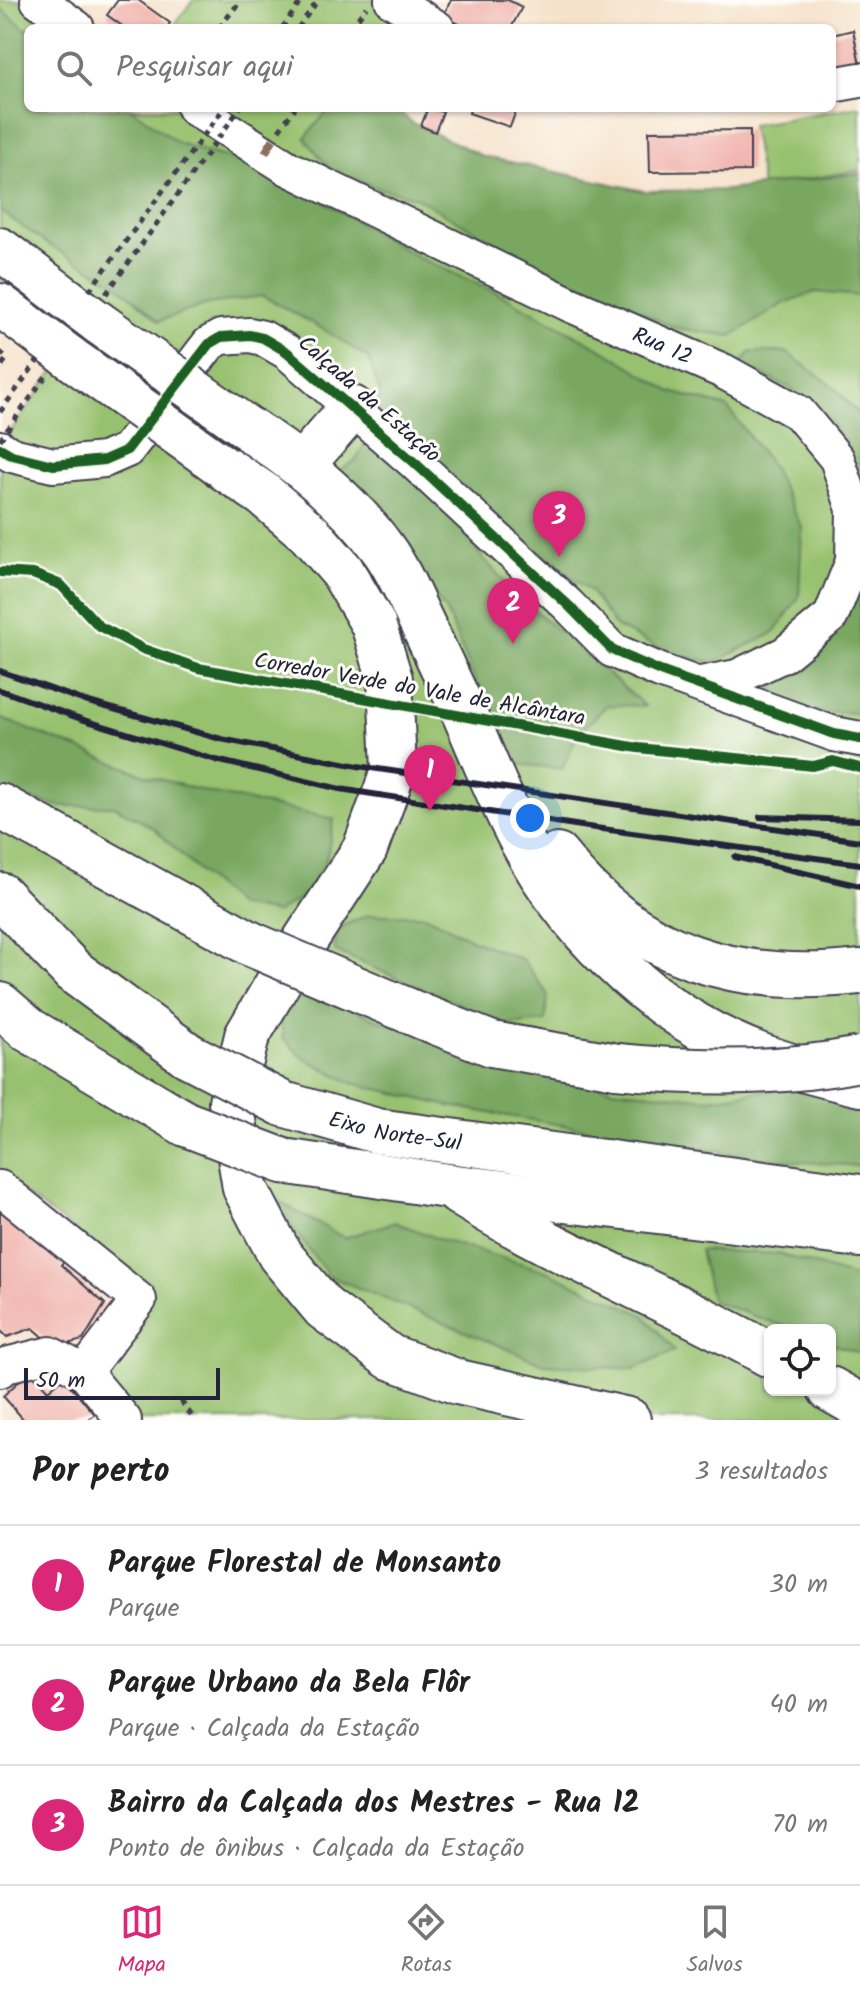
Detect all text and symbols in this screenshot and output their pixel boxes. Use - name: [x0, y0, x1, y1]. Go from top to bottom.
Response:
- search box: [24, 24, 836, 112]
- text: Pesquisar aqui: [116, 44, 293, 92]
- icon: search: [52, 46, 96, 90]
- street label: Rua 12: [626, 319, 697, 376]
- street label: Calçada da Estação: [289, 327, 448, 472]
- pin: 3: [533, 491, 585, 557]
- pin: 2: [487, 578, 539, 644]
- street label: Corredor Verde do Vale de Alcântara: [251, 644, 588, 737]
- pin: 1: [404, 745, 456, 811]
- your location: [510, 798, 550, 838]
- street label: Eixo Norte-Sul: [324, 1103, 464, 1162]
- map controls: [764, 1324, 836, 1396]
- button: locate: [764, 1324, 836, 1396]
- scale bar: [24, 1364, 220, 1400]
- text: 50 m: [36, 1364, 85, 1399]
- text: Por perto: [32, 1445, 170, 1499]
- text: 3 resultados: [694, 1451, 828, 1493]
- text: Parque Florestal de Monsanto: [108, 1540, 501, 1588]
- text: 1: [54, 1564, 62, 1606]
- text: 30 m: [769, 1564, 828, 1606]
- text: Parque: [108, 1588, 179, 1630]
- text: Parque Urbano da Bela Flôr: [108, 1660, 470, 1708]
- text: 2: [50, 1684, 66, 1726]
- text: 40 m: [770, 1684, 828, 1726]
- text: Parque · Calçada da Estação: [108, 1708, 420, 1750]
- text: Bairro da Calçada dos Mestres - Rua 12: [108, 1780, 640, 1828]
- text: 3: [51, 1804, 65, 1846]
- text: 70 m: [772, 1804, 828, 1846]
- text: Ponto de ônibus · Calçada da Estação: [108, 1828, 525, 1870]
- tab: Mapa: [117, 1900, 166, 1983]
- tab: Rotas: [401, 1900, 452, 1983]
- tab: Salvos: [687, 1900, 743, 1983]

